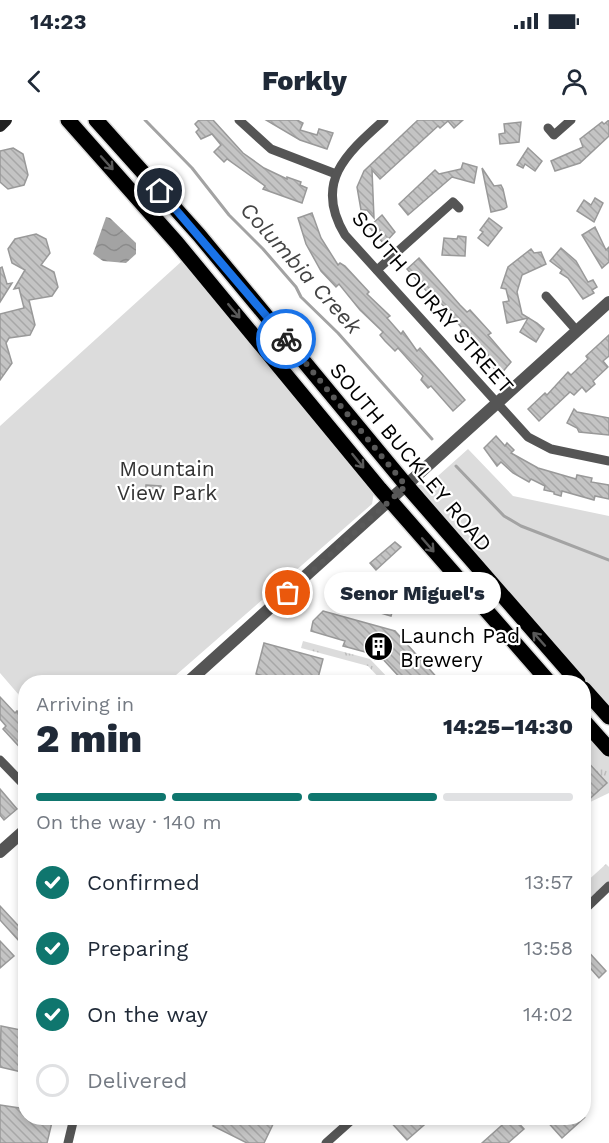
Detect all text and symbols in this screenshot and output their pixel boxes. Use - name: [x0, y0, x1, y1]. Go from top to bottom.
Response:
- text: 14:23: [30, 9, 87, 34]
- icon: back: [18, 65, 51, 98]
- text: Forkly: [262, 65, 347, 97]
- icon: person: [558, 65, 591, 98]
- one-way arrow: [100, 156, 114, 171]
- pin: [134, 165, 185, 216]
- icon: home: [143, 174, 176, 207]
- water label: Columbia Creek: [235, 197, 367, 340]
- street label: SOUTH OURAY STREET: [347, 206, 519, 399]
- one-way arrow: [228, 303, 241, 319]
- courier: [256, 309, 316, 369]
- icon: bike: [270, 323, 303, 356]
- street label: SOUTH BUCKLEY ROAD: [325, 358, 497, 556]
- one-way arrow: [352, 453, 365, 469]
- park label: Mountain View Park: [117, 456, 217, 505]
- one-way arrow: [421, 537, 435, 552]
- pin: [262, 567, 313, 618]
- callout: Senor Miguel's: [324, 572, 501, 614]
- icon: bag: [271, 576, 304, 609]
- text: Senor Miguel's: [340, 581, 485, 605]
- place label: Launch Pad Brewery: [400, 623, 520, 672]
- building icon: Launch Pad Brewery: [363, 631, 395, 663]
- one-way arrow: [532, 632, 546, 647]
- text: Arriving in: [36, 692, 134, 716]
- text: 14:25–14:30: [443, 714, 573, 739]
- text: 2 min: [36, 716, 142, 761]
- text: On the way · 140 m: [36, 810, 222, 834]
- icon: check: [36, 866, 69, 899]
- text: Confirmed: [87, 870, 200, 895]
- text: 13:57: [525, 870, 573, 894]
- icon: check: [36, 932, 69, 965]
- text: Preparing: [87, 936, 188, 961]
- text: 13:58: [524, 936, 573, 960]
- icon: check: [36, 998, 69, 1031]
- text: On the way: [87, 1002, 208, 1027]
- text: 14:02: [523, 1002, 573, 1026]
- text: Delivered: [87, 1068, 187, 1093]

